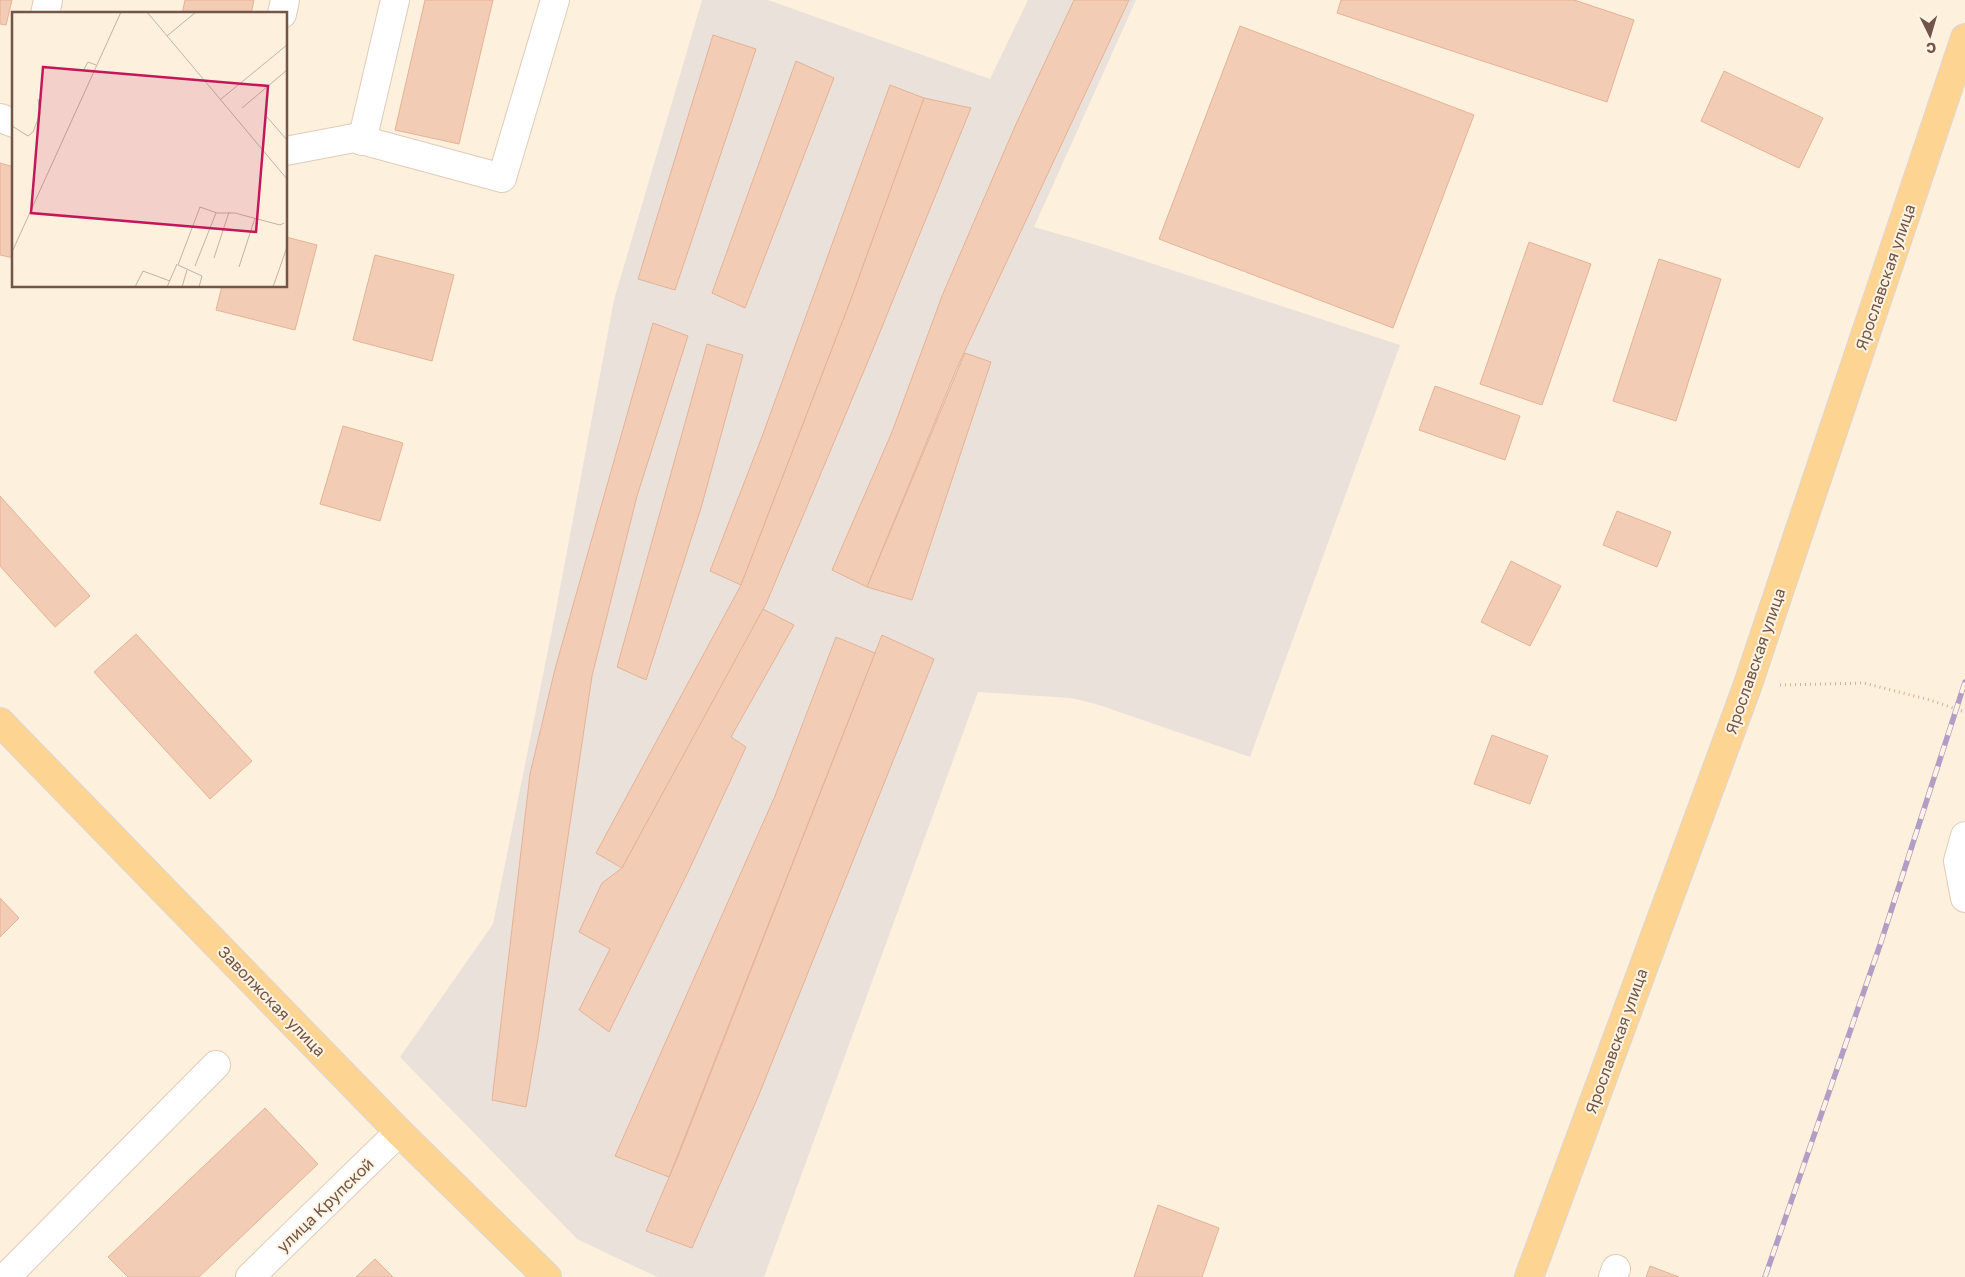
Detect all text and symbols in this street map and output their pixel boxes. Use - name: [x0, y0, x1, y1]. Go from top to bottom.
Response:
- north arrow: [1905, 10, 1955, 60]
- inset map: [12, 12, 288, 288]
- text: С: [1925, 40, 1937, 57]
- street label: Ярославская улица: [1851, 201, 1919, 353]
- street label: Ярославская улица: [1721, 585, 1789, 737]
- street label: Заволжская улица: [214, 941, 330, 1061]
- street label: Ярославская улица: [1580, 966, 1652, 1116]
- street label: улица Крупской: [272, 1154, 378, 1256]

